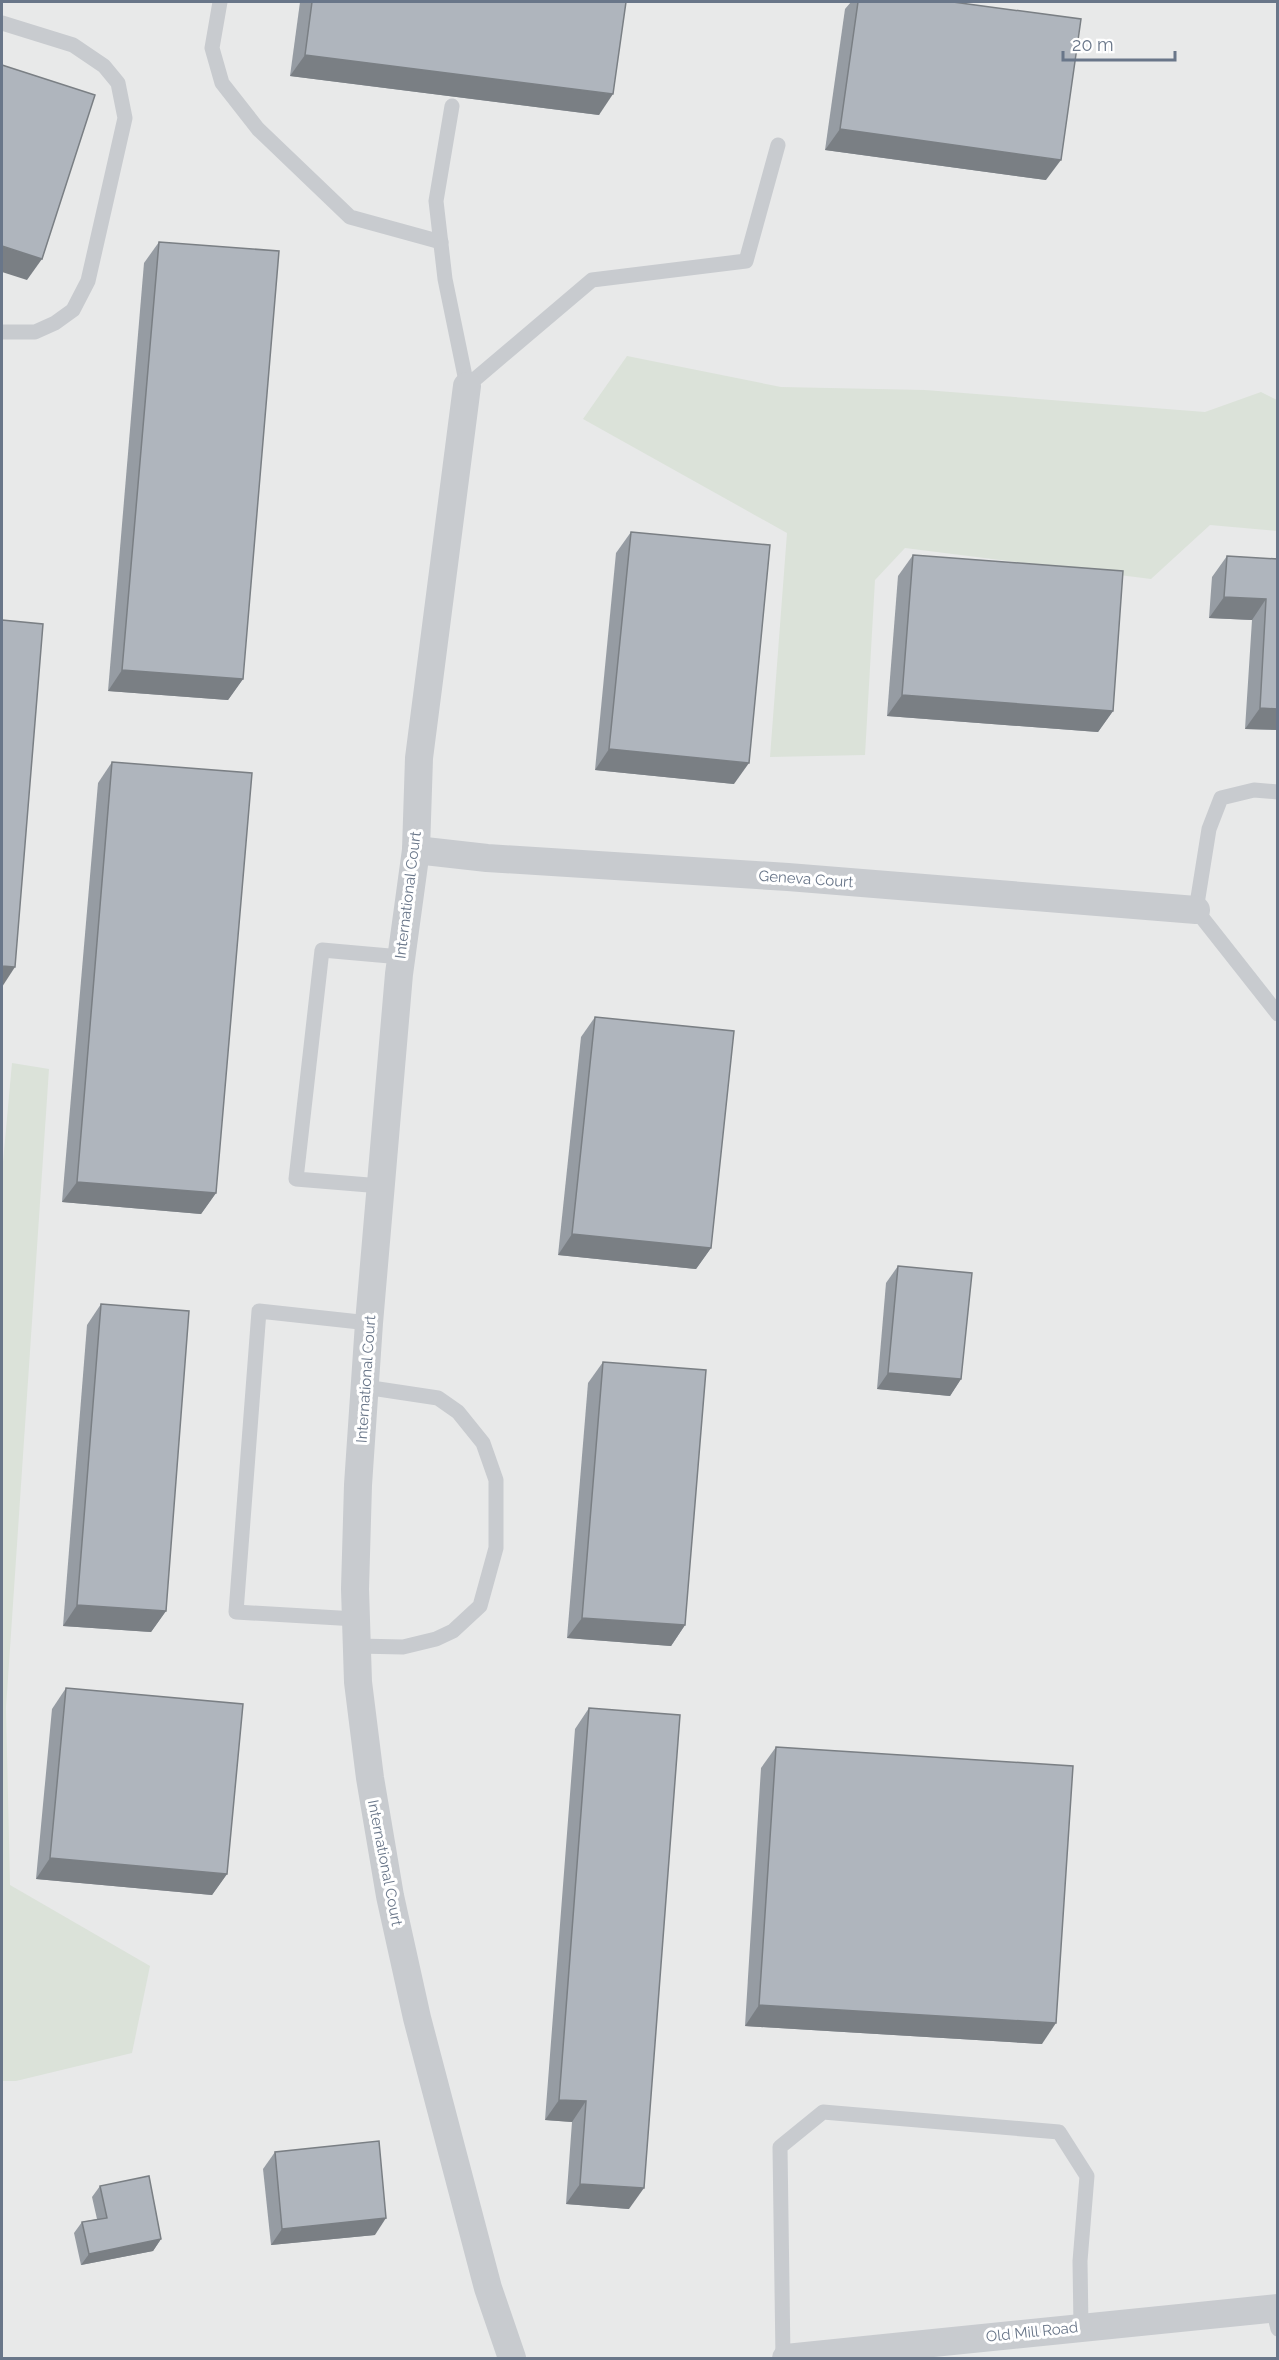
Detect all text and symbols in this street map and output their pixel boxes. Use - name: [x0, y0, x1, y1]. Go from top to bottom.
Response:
- scale bar: [1063, 24, 1176, 62]
- text: 20 m: [1072, 34, 1114, 55]
- street label: International Court: [391, 830, 425, 960]
- street label: Geneva Court: [758, 867, 854, 891]
- street label: International Court: [353, 1314, 379, 1444]
- street label: International Court: [364, 1798, 406, 1928]
- street label: Old Mill Road: [985, 2318, 1079, 2346]

